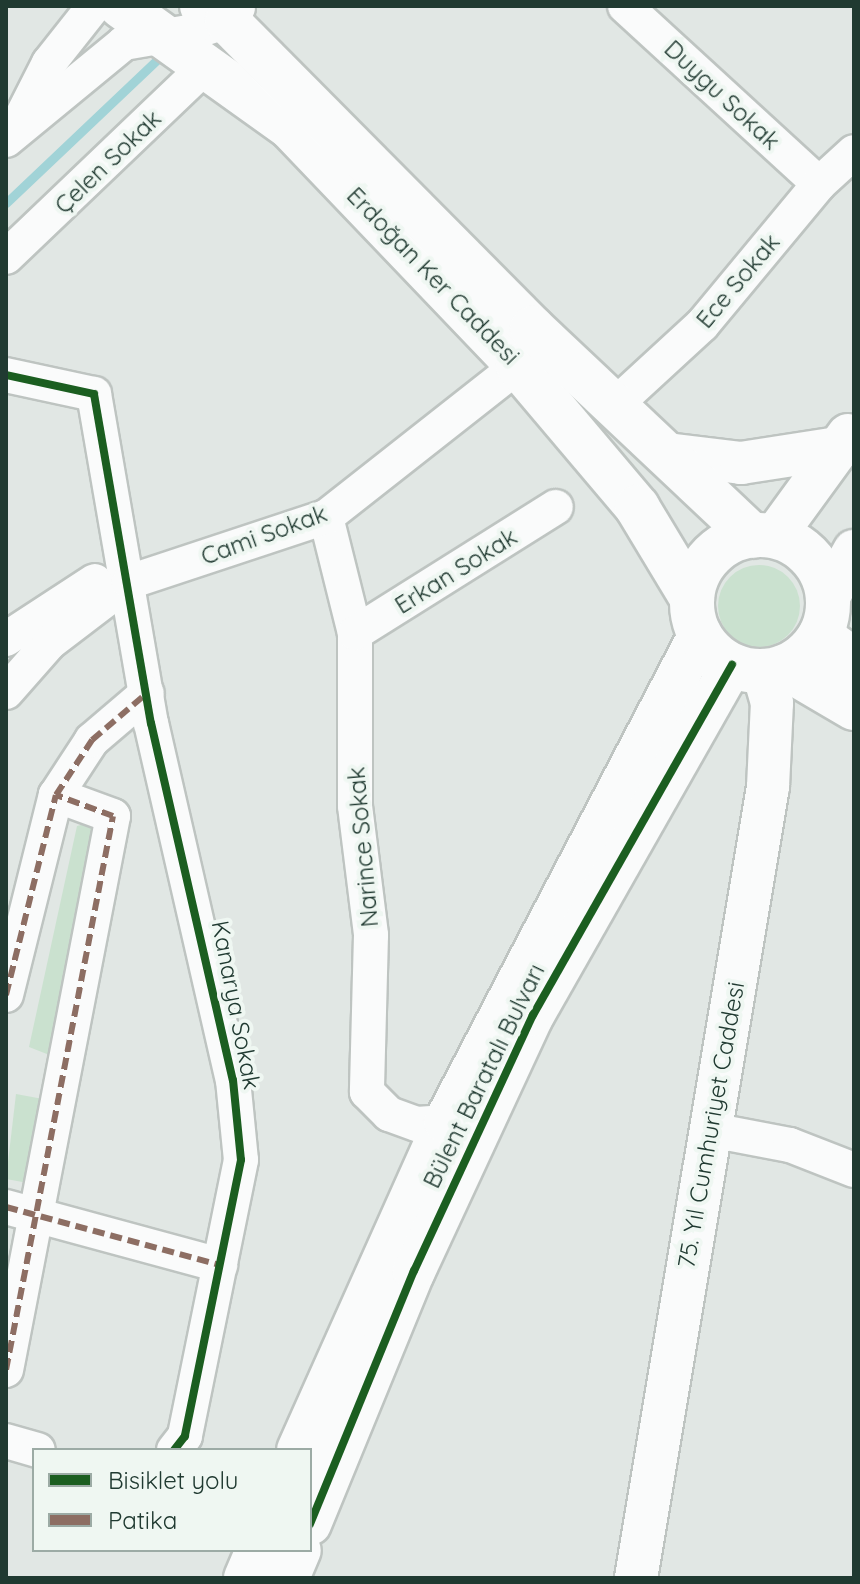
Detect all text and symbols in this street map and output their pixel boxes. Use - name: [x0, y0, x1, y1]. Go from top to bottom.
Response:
- street label: Duygu Sokak: [658, 34, 786, 156]
- street label: Çelen Sokak: [49, 104, 167, 220]
- street label: Erdoğan Ker Caddesi: [341, 181, 525, 371]
- street label: Ece Sokak: [690, 228, 786, 334]
- street label: Cami Sokak: [197, 499, 331, 571]
- street label: Erkan Sokak: [390, 522, 522, 620]
- street label: Narince Sokak: [342, 766, 384, 928]
- street label: Kanarya Sokak: [206, 918, 266, 1092]
- street label: Bülent Baratalı Bulvarı: [417, 959, 551, 1193]
- street label: 75. Yıl Cumhuriyet Caddesi: [672, 980, 750, 1270]
- legend: [32, 1448, 312, 1552]
- text: Bisiklet yolu: [108, 1465, 238, 1495]
- text: Patika: [108, 1505, 177, 1535]

